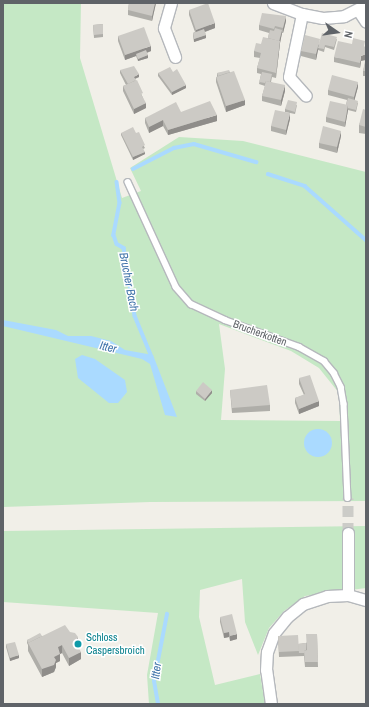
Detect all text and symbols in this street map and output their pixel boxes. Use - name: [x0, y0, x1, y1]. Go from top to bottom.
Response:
- north arrow: [317, 12, 357, 52]
- text: N: [341, 30, 356, 39]
- water label: Brucher Bach: [115, 251, 141, 313]
- street label: Brucherkotten: [231, 317, 289, 349]
- water label: Itter: [98, 339, 118, 357]
- place label: Schloss Caspersbroich: [86, 631, 145, 657]
- marker: Schloss Caspersbroich: [73, 639, 83, 649]
- water label: Itter: [149, 662, 165, 680]

